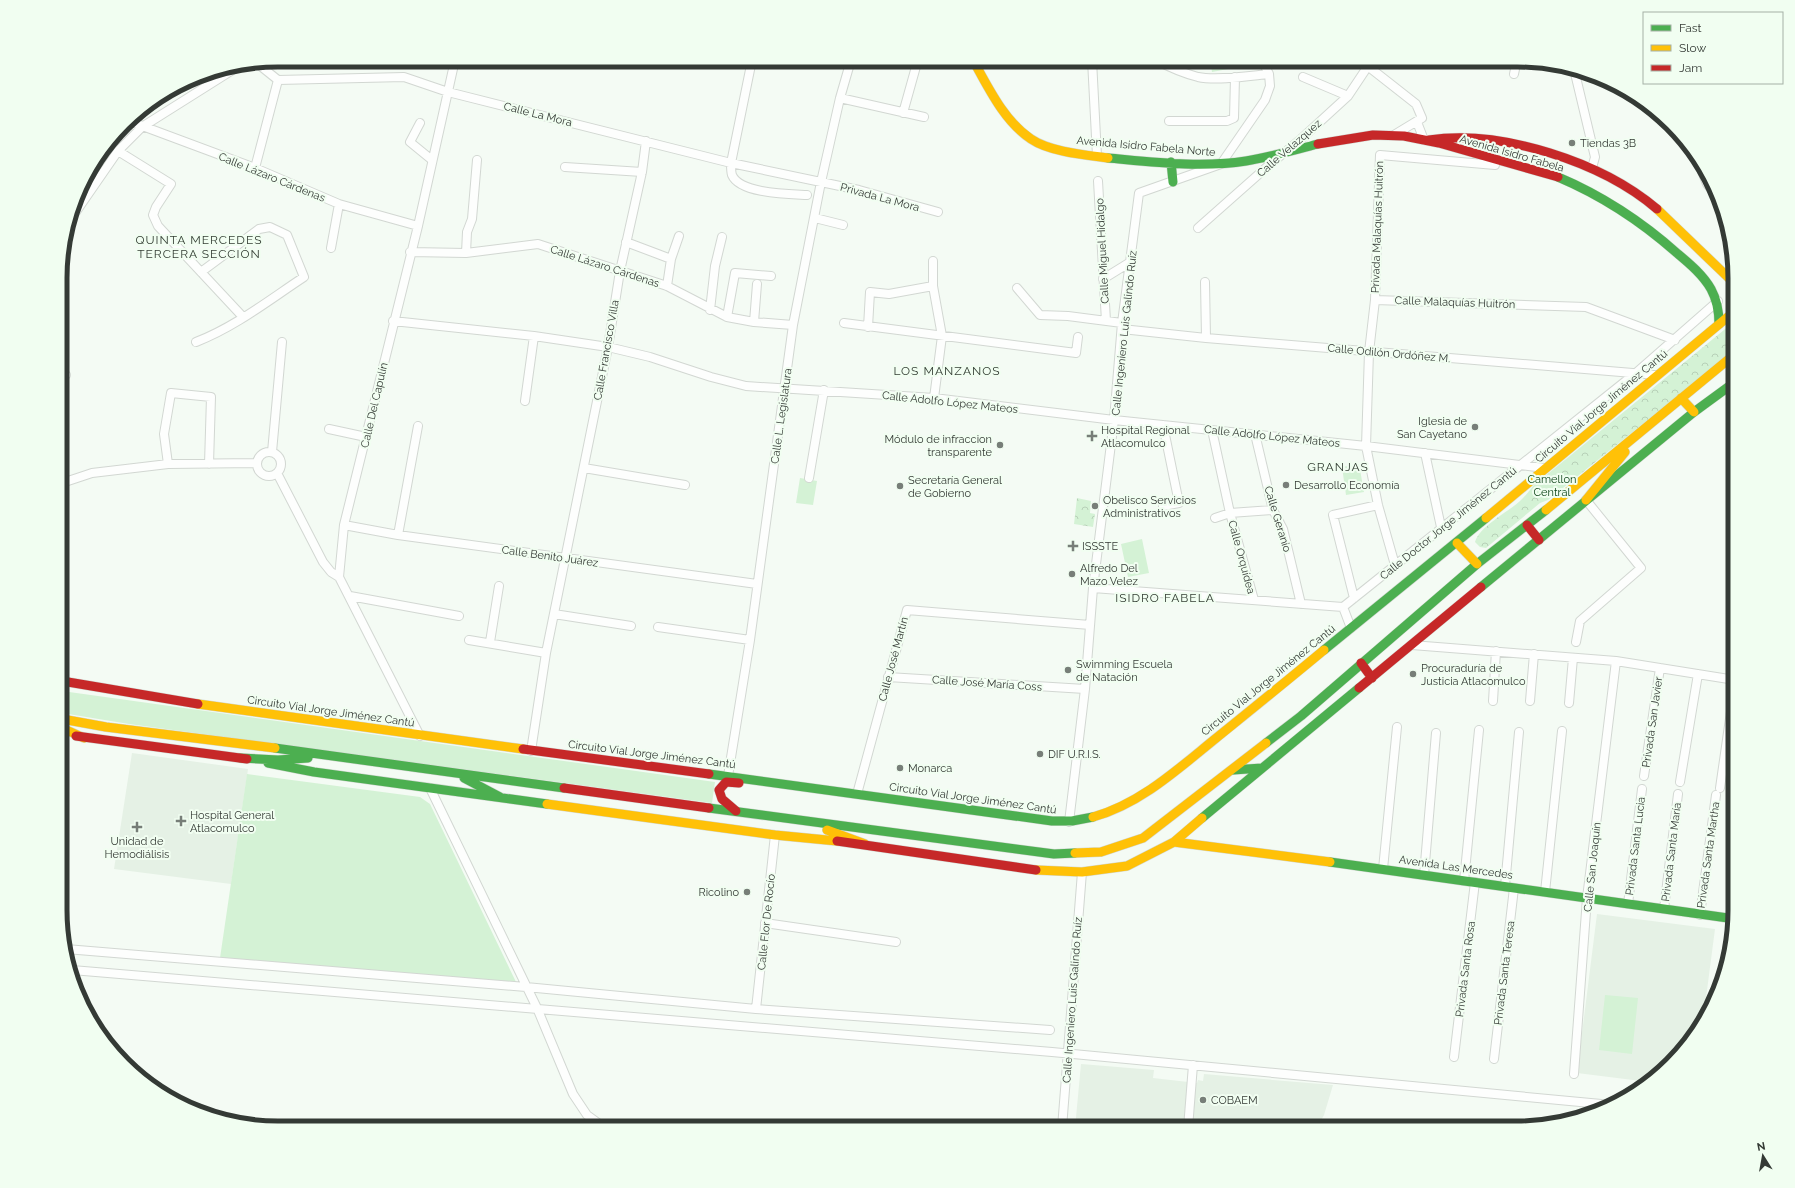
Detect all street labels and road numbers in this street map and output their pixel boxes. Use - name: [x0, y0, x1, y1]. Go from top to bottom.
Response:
- street label: Calle La Mora: [502, 100, 573, 129]
- street label: Calle Velazquez: [1254, 117, 1325, 180]
- street label: Avenida Isidro Fabela: [1458, 132, 1566, 175]
- street label: Avenida Isidro Fabela Norte: [1076, 134, 1217, 159]
- street label: Calle Lázaro Cárdenas: [217, 150, 327, 205]
- street label: Privada Malaquías Huitrón: [1369, 161, 1386, 293]
- street label: Privada La Mora: [839, 181, 921, 214]
- street label: Calle Miguel Hidalgo: [1093, 197, 1112, 304]
- street label: Calle Lázaro Cárdenas: [549, 243, 661, 290]
- street label: Calle Ingeniero Luis Galindo Ruíz: [1109, 249, 1140, 416]
- street label: Calle Malaquías Huitrón: [1395, 294, 1515, 311]
- street label: Calle Francisco Villa: [591, 299, 622, 401]
- street label: Calle Odilón Ordóñez M.: [1327, 342, 1451, 365]
- street label: Circuito Vial Jorge Jiménez Cantú: [1532, 347, 1670, 466]
- street label: Calle Del Capulín: [358, 361, 391, 449]
- street label: Calle L. Legislatura: [768, 367, 795, 465]
- street label: Calle Adolfo López Mateos: [881, 389, 1019, 416]
- street label: Calle Adolfo López Mateos: [1203, 423, 1341, 450]
- street label: Calle Doctor Jorge Jiménez Cantú: [1377, 464, 1519, 583]
- street label: Calle Geranio: [1261, 485, 1294, 554]
- street label: Calle Orquídea: [1225, 519, 1258, 595]
- street label: Calle Benito Juárez: [501, 543, 600, 570]
- street label: Calle José Martín: [876, 616, 911, 703]
- street label: Circuito Vial Jorge Jiménez Cantú: [1199, 622, 1338, 739]
- street label: Calle José María Coss: [932, 673, 1042, 694]
- street label: Privada San Javier: [1640, 676, 1665, 768]
- street label: Circuito Vial Jorge Jiménez Cantú: [246, 693, 415, 730]
- street label: Circuito Vial Jorge Jiménez Cantú: [567, 738, 737, 771]
- street label: Circuito Vial Jorge Jiménez Cantú: [888, 780, 1057, 817]
- street label: Privada Santa Lucia: [1623, 796, 1648, 896]
- street label: Privada Santa Martha: [1695, 801, 1722, 909]
- street label: Privada Santa María: [1659, 802, 1684, 902]
- street label: Calle San Joaquín: [1581, 821, 1604, 913]
- street label: Avenida Las Mercedes: [1398, 853, 1514, 882]
- street label: Calle Flor De Rocío: [755, 873, 778, 971]
- street label: Calle Ingeniero Luis Galindo Ruíz: [1060, 916, 1085, 1083]
- street label: Privada Santa Rosa: [1453, 920, 1478, 1018]
- street label: Privada Santa Teresa: [1492, 920, 1517, 1026]

